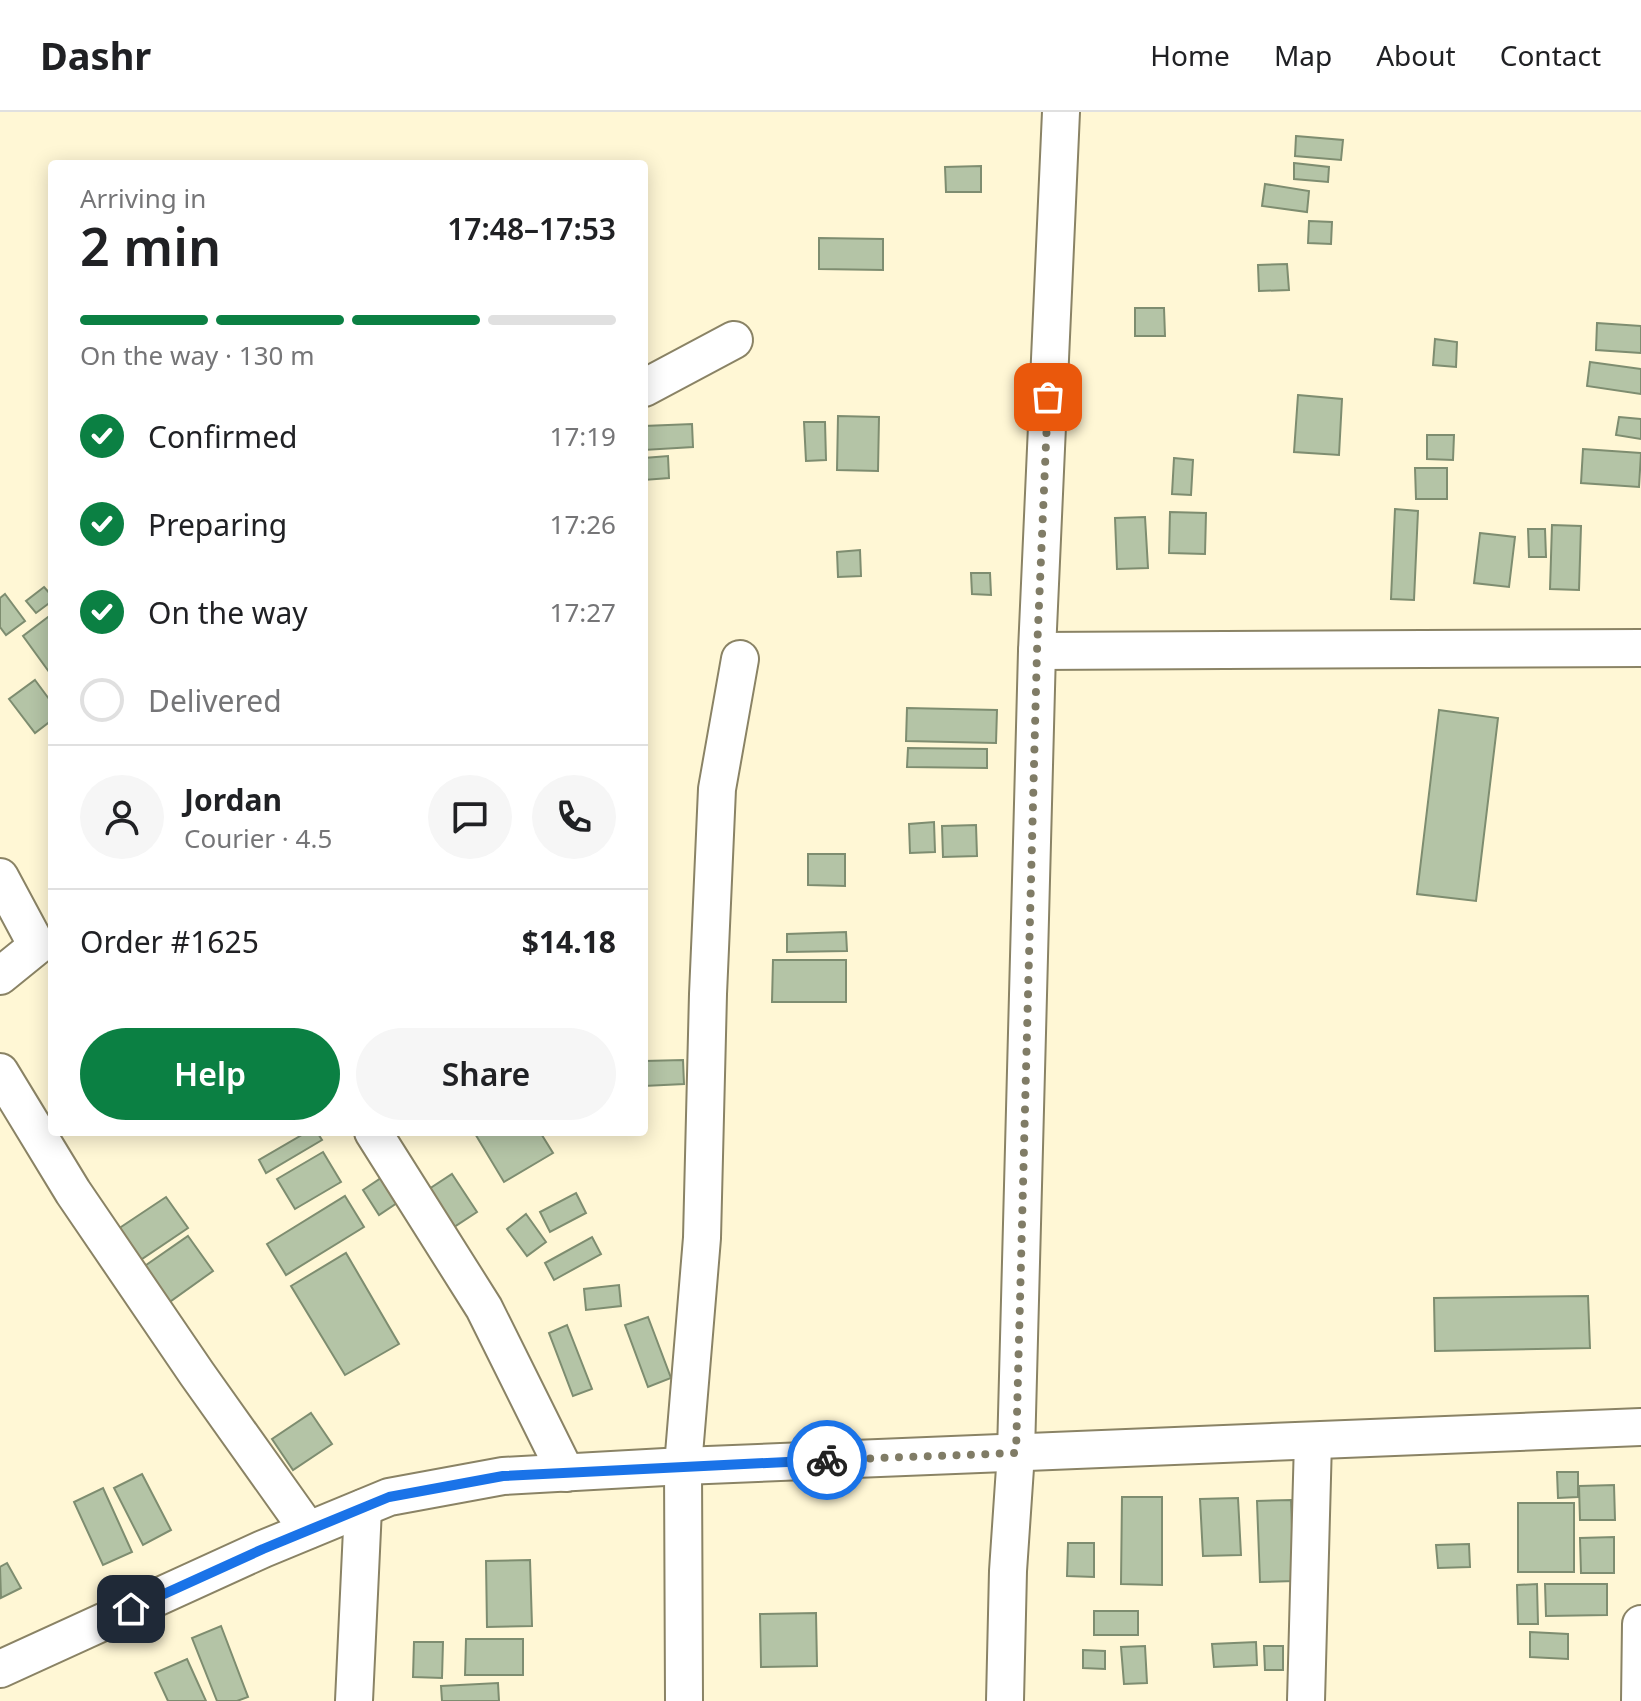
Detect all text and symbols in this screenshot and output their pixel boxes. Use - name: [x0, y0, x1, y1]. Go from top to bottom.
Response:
- text: Dashr: [40, 29, 151, 81]
- text: Home: [1150, 36, 1230, 74]
- text: Map: [1274, 36, 1332, 74]
- text: About: [1376, 36, 1456, 74]
- text: Contact: [1500, 36, 1601, 74]
- text: Arriving in: [80, 180, 206, 216]
- text: 17:48–17:53: [447, 208, 616, 249]
- text: 2 min: [80, 210, 221, 281]
- text: On the way · 130 m: [80, 337, 314, 373]
- pin: [1014, 363, 1082, 431]
- icon: bag: [1026, 375, 1070, 419]
- icon: check: [80, 414, 124, 458]
- text: Confirmed: [148, 416, 298, 457]
- text: 17:19: [550, 418, 616, 454]
- icon: check: [80, 502, 124, 546]
- text: Preparing: [148, 504, 287, 545]
- text: 17:26: [550, 506, 616, 542]
- icon: check: [80, 590, 124, 634]
- text: On the way: [148, 592, 308, 633]
- text: 17:27: [550, 594, 616, 630]
- text: Delivered: [148, 680, 282, 721]
- button: person: [80, 775, 164, 859]
- button: chat: [428, 775, 512, 859]
- button: phone: [532, 775, 616, 859]
- text: Jordan: [184, 779, 282, 820]
- text: Courier · 4.5: [184, 820, 332, 856]
- text: Order #1625: [80, 921, 259, 962]
- text: $14.18: [522, 921, 616, 962]
- button: Help: [80, 1028, 340, 1120]
- button: Share: [356, 1028, 616, 1120]
- courier: [787, 1420, 867, 1500]
- icon: bike: [805, 1438, 849, 1482]
- pin: [97, 1575, 165, 1643]
- icon: home: [109, 1587, 153, 1631]

